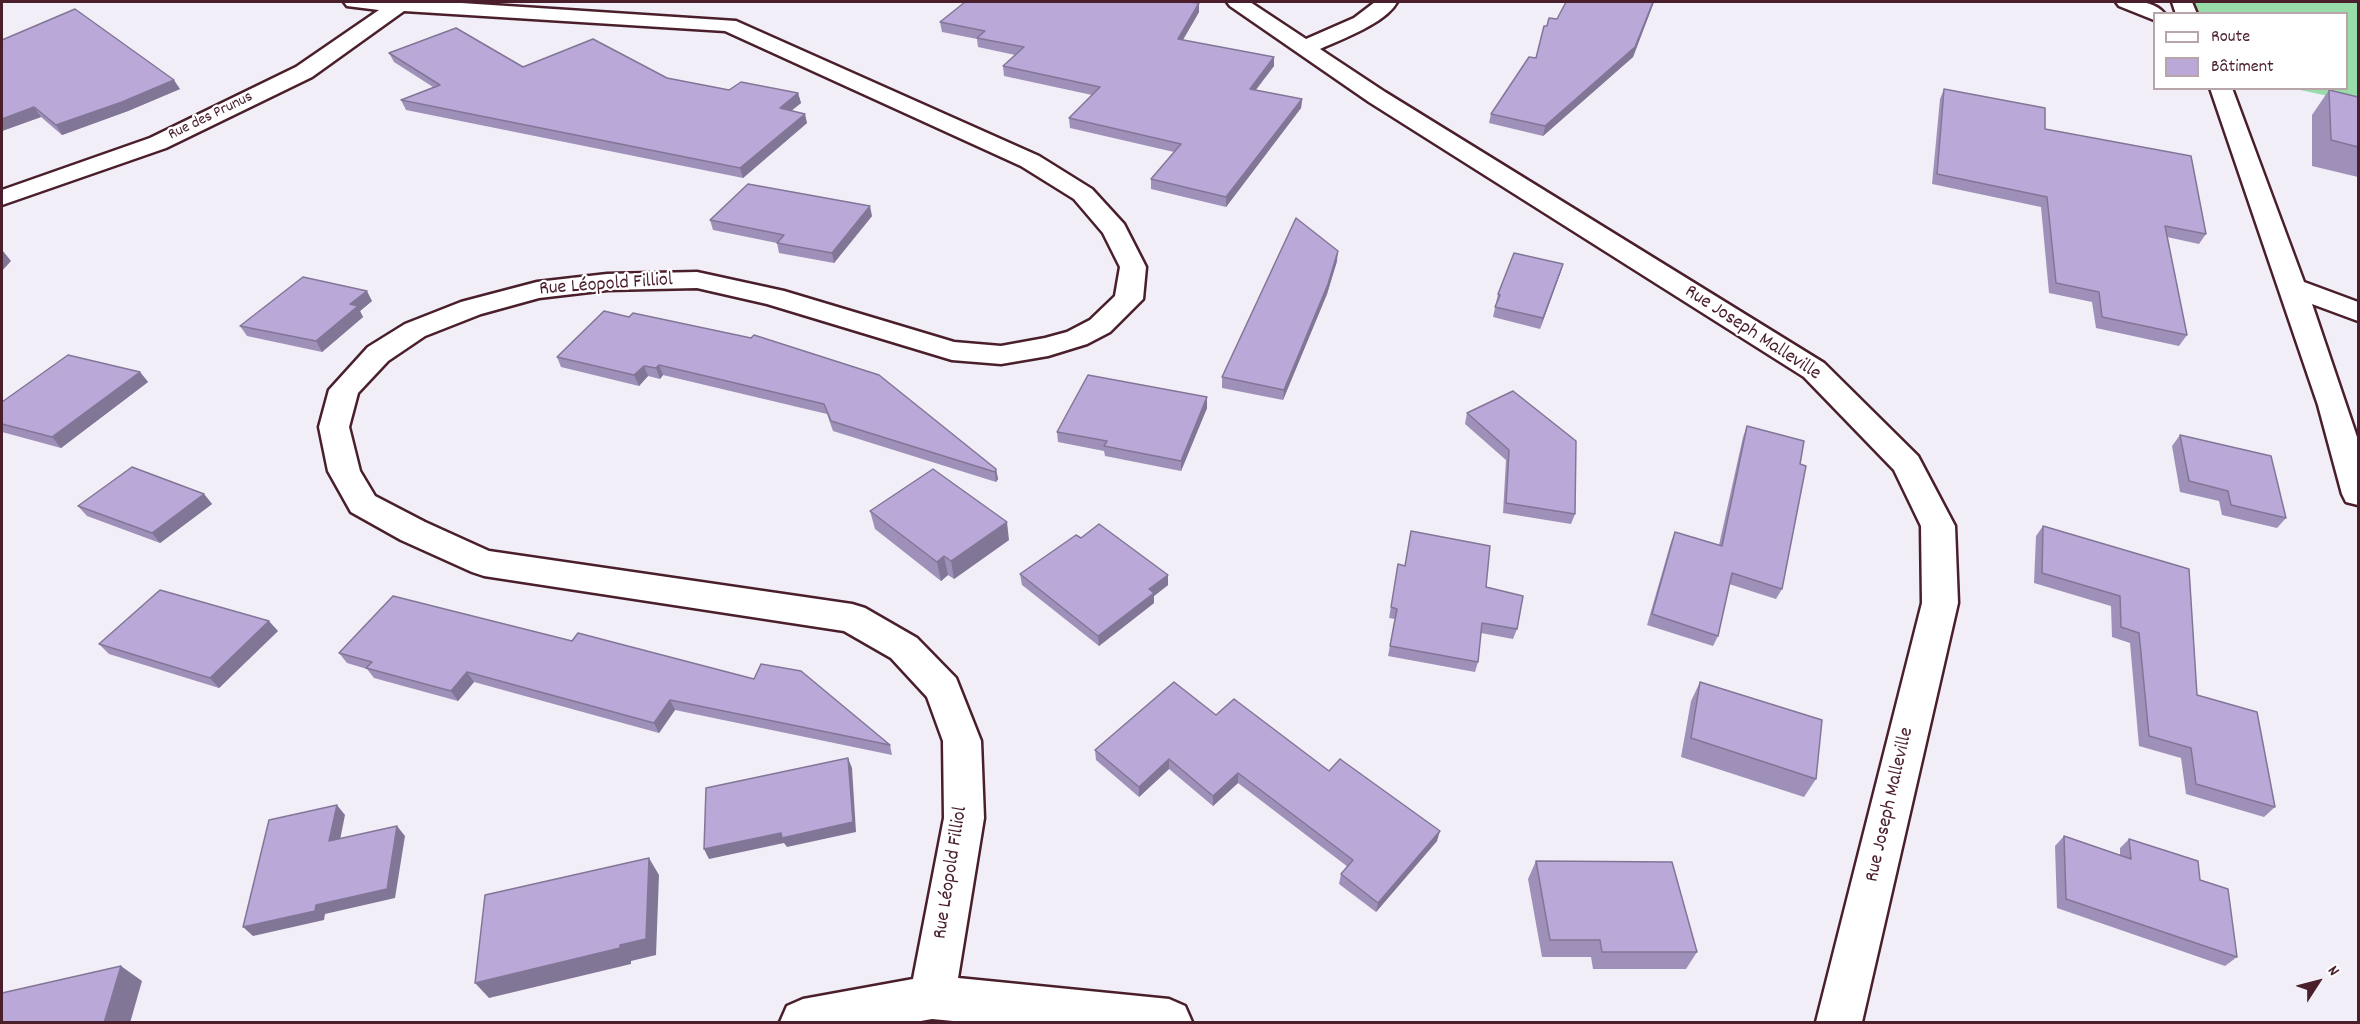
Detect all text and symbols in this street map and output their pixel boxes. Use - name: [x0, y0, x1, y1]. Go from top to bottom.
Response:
- legend: [2153, 12, 2348, 90]
- text: Route: [2211, 25, 2250, 50]
- text: Bâtiment: [2211, 55, 2274, 80]
- street label: Rue des Prunus: [166, 88, 256, 146]
- street label: Rue Léopold Filliol: [538, 269, 674, 303]
- street label: Rue Joseph Malleville: [1679, 281, 1825, 387]
- street label: Rue Joseph Malleville: [1862, 725, 1920, 885]
- street label: Rue Léopold Filliol: [930, 805, 974, 941]
- north arrow: [2288, 952, 2348, 1012]
- text: N: [2321, 961, 2345, 981]

